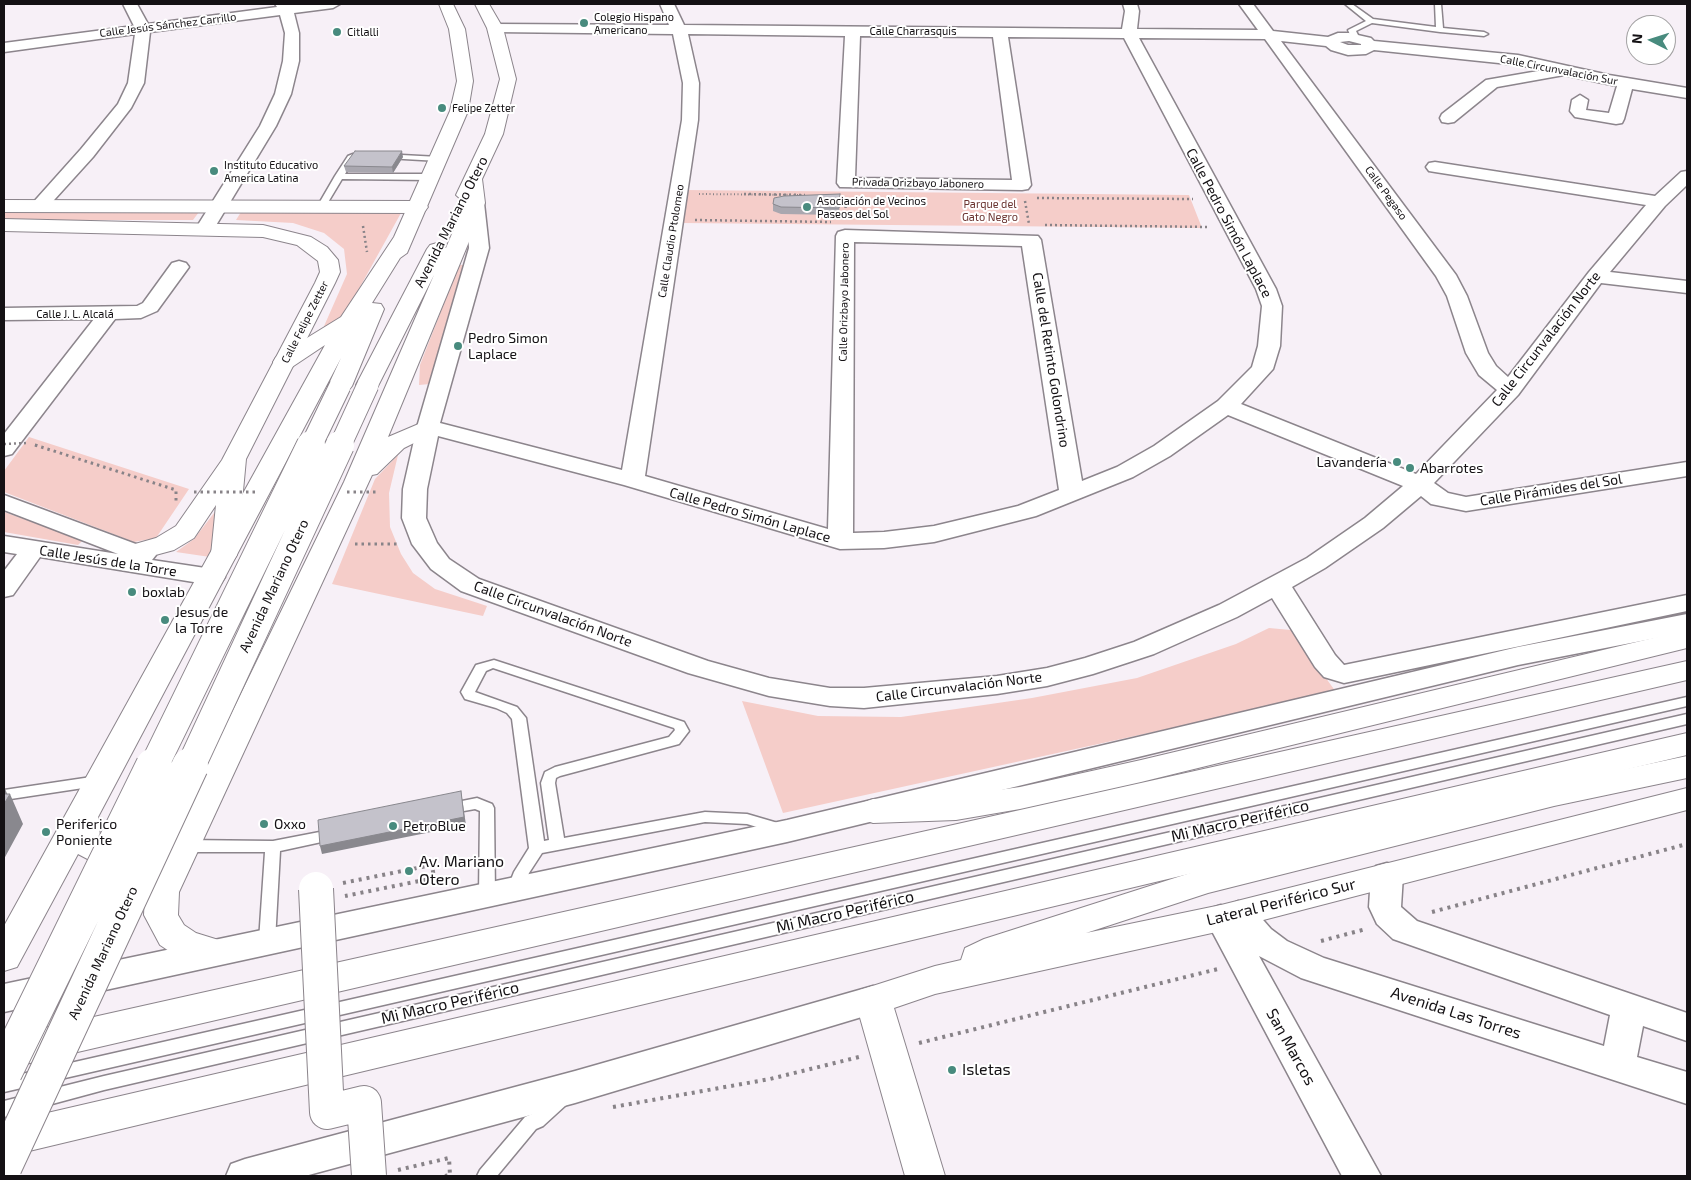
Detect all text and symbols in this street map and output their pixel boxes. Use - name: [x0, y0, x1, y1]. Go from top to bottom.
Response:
- street label: Calle Jesús Sánchez Carrillo: [99, 10, 237, 40]
- place label: Colegio Hispano Americano: [594, 10, 674, 36]
- north arrow: [1626, 15, 1676, 65]
- marker: Colegio Hispano Americano: [578, 17, 590, 29]
- street label: Calle Charrasquis: [869, 24, 957, 38]
- place label: Citlalli: [347, 25, 379, 39]
- marker: Citlalli: [331, 26, 343, 38]
- text: N: [1628, 33, 1645, 45]
- street label: Calle Circunvalación Sur: [1499, 52, 1619, 88]
- place label: Felipe Zetter: [452, 101, 515, 115]
- marker: Felipe Zetter: [436, 102, 448, 114]
- street label: Calle Pedro Simón Laplace: [1182, 145, 1276, 301]
- street label: Avenida Mariano Otero: [411, 153, 491, 291]
- place label: Instituto Educativo America Latina: [224, 158, 318, 184]
- street label: Calle Pegaso: [1362, 163, 1410, 223]
- marker: Instituto Educativo America Latina: [208, 165, 220, 177]
- street label: Privada Orizbayo Jabonero: [852, 175, 984, 191]
- street label: Calle Claudio Ptolomeo: [655, 183, 687, 299]
- place label: Asociación de Vecinos Paseos del Sol: [817, 194, 926, 220]
- park label: Parque del Gato Negro: [962, 197, 1018, 223]
- marker: Asociación de Vecinos Paseos del Sol: [801, 201, 813, 213]
- street label: Calle Orizbayo Jabonero: [836, 242, 852, 362]
- street label: Calle Circunvalación Norte: [1488, 268, 1604, 410]
- street label: Calle del Retinto Golondrino: [1029, 271, 1073, 449]
- street label: Calle Felipe Zetter: [279, 279, 331, 365]
- street label: Calle J. L. Alcalá: [36, 307, 114, 321]
- place label: Pedro Simon Laplace: [468, 330, 548, 362]
- marker: Pedro Simon Laplace: [452, 340, 464, 352]
- place label: Lavandería: [1317, 454, 1387, 470]
- marker: Lavandería: [1391, 456, 1403, 468]
- place label: Abarrotes: [1420, 460, 1483, 476]
- marker: Abarrotes: [1404, 462, 1416, 474]
- street label: Calle Pirámides del Sol: [1479, 470, 1623, 510]
- street label: Calle Pedro Simón Laplace: [668, 484, 832, 546]
- street label: Avenida Mariano Otero: [236, 517, 312, 655]
- street label: Calle Jesús de la Torre: [38, 542, 178, 580]
- street label: Calle Circunvalación Norte: [472, 578, 634, 650]
- place label: boxlab: [142, 584, 185, 600]
- marker: boxlab: [126, 586, 138, 598]
- place label: Jesus de la Torre: [175, 604, 228, 636]
- marker: Jesus de la Torre: [159, 614, 171, 626]
- street label: Calle Circunvalación Norte: [875, 668, 1043, 706]
- street label: Mi Macro Periférico: [1169, 796, 1311, 846]
- place label: Periferico Poniente: [56, 816, 117, 849]
- place label: Oxxo: [274, 816, 306, 832]
- marker: Oxxo: [258, 818, 270, 830]
- place label: PetroBlue: [403, 818, 466, 834]
- marker: PetroBlue: [387, 820, 399, 832]
- marker: Periferico Poniente: [40, 826, 52, 838]
- place label: Av. Mariano Otero: [419, 852, 504, 890]
- marker: Av. Mariano Otero: [403, 865, 415, 877]
- street label: Lateral Periférico Sur: [1204, 874, 1358, 930]
- street label: Avenida Mariano Otero: [65, 884, 141, 1022]
- street label: Mi Macro Periférico: [774, 887, 916, 937]
- street label: Mi Macro Periférico: [379, 978, 521, 1028]
- street label: Avenida Las Torres: [1388, 983, 1524, 1043]
- street label: San Marcos: [1262, 1005, 1320, 1089]
- place label: Isletas: [962, 1060, 1011, 1080]
- marker: Isletas: [946, 1064, 958, 1076]

